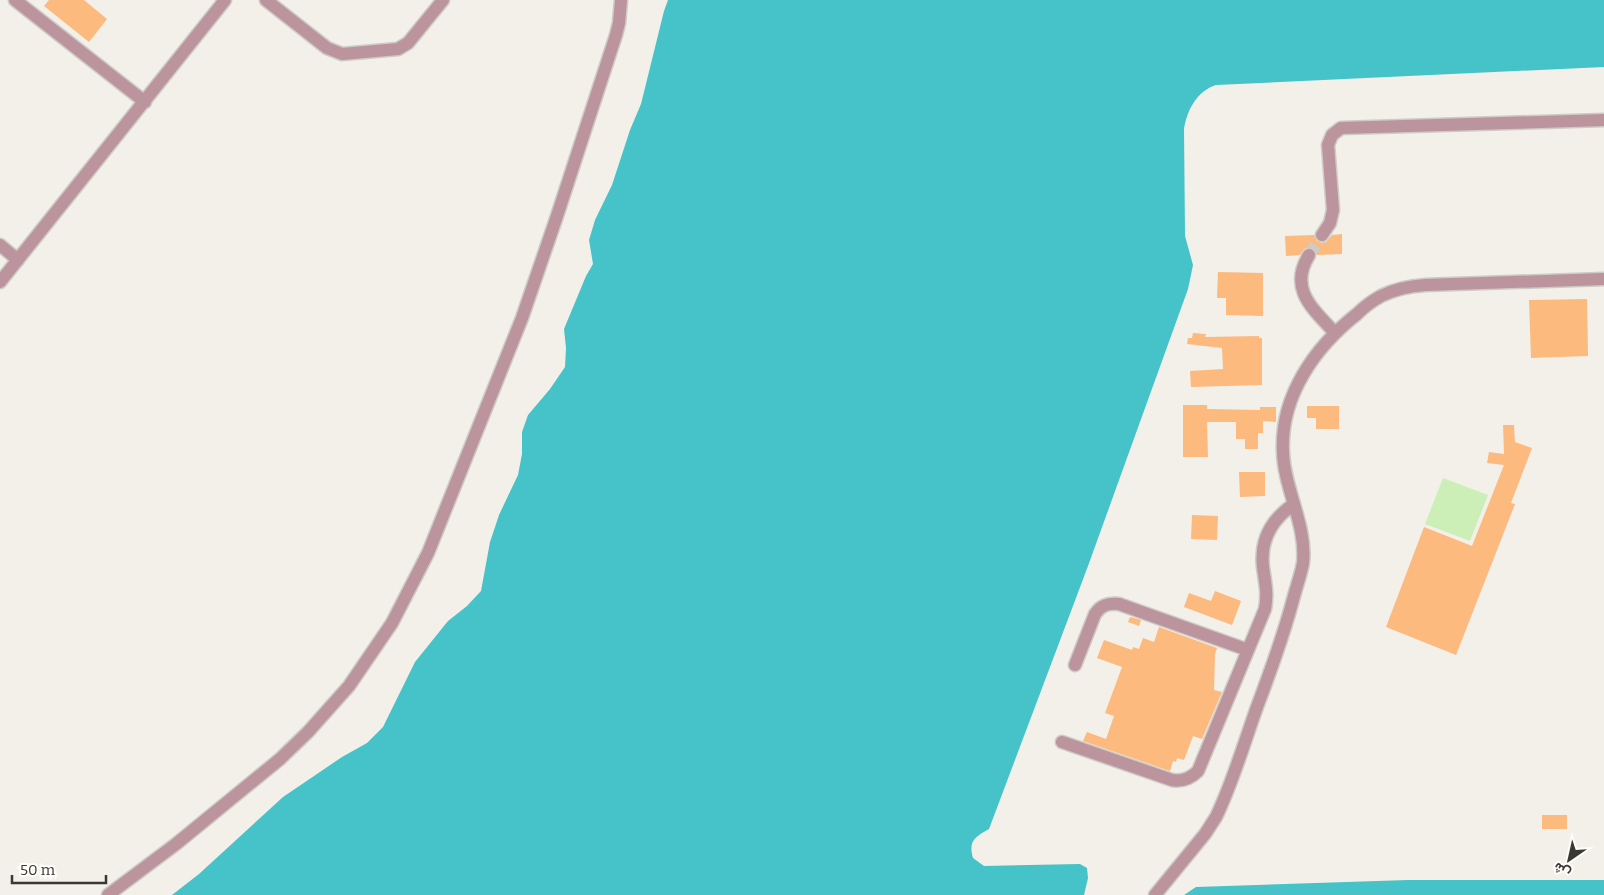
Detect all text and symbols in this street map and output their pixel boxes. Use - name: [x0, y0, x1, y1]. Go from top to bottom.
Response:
- north arrow: [1544, 835, 1594, 885]
- scale bar: [12, 852, 106, 884]
- text: ش: [1550, 859, 1574, 882]
- text: 50 m: [20, 861, 56, 879]

